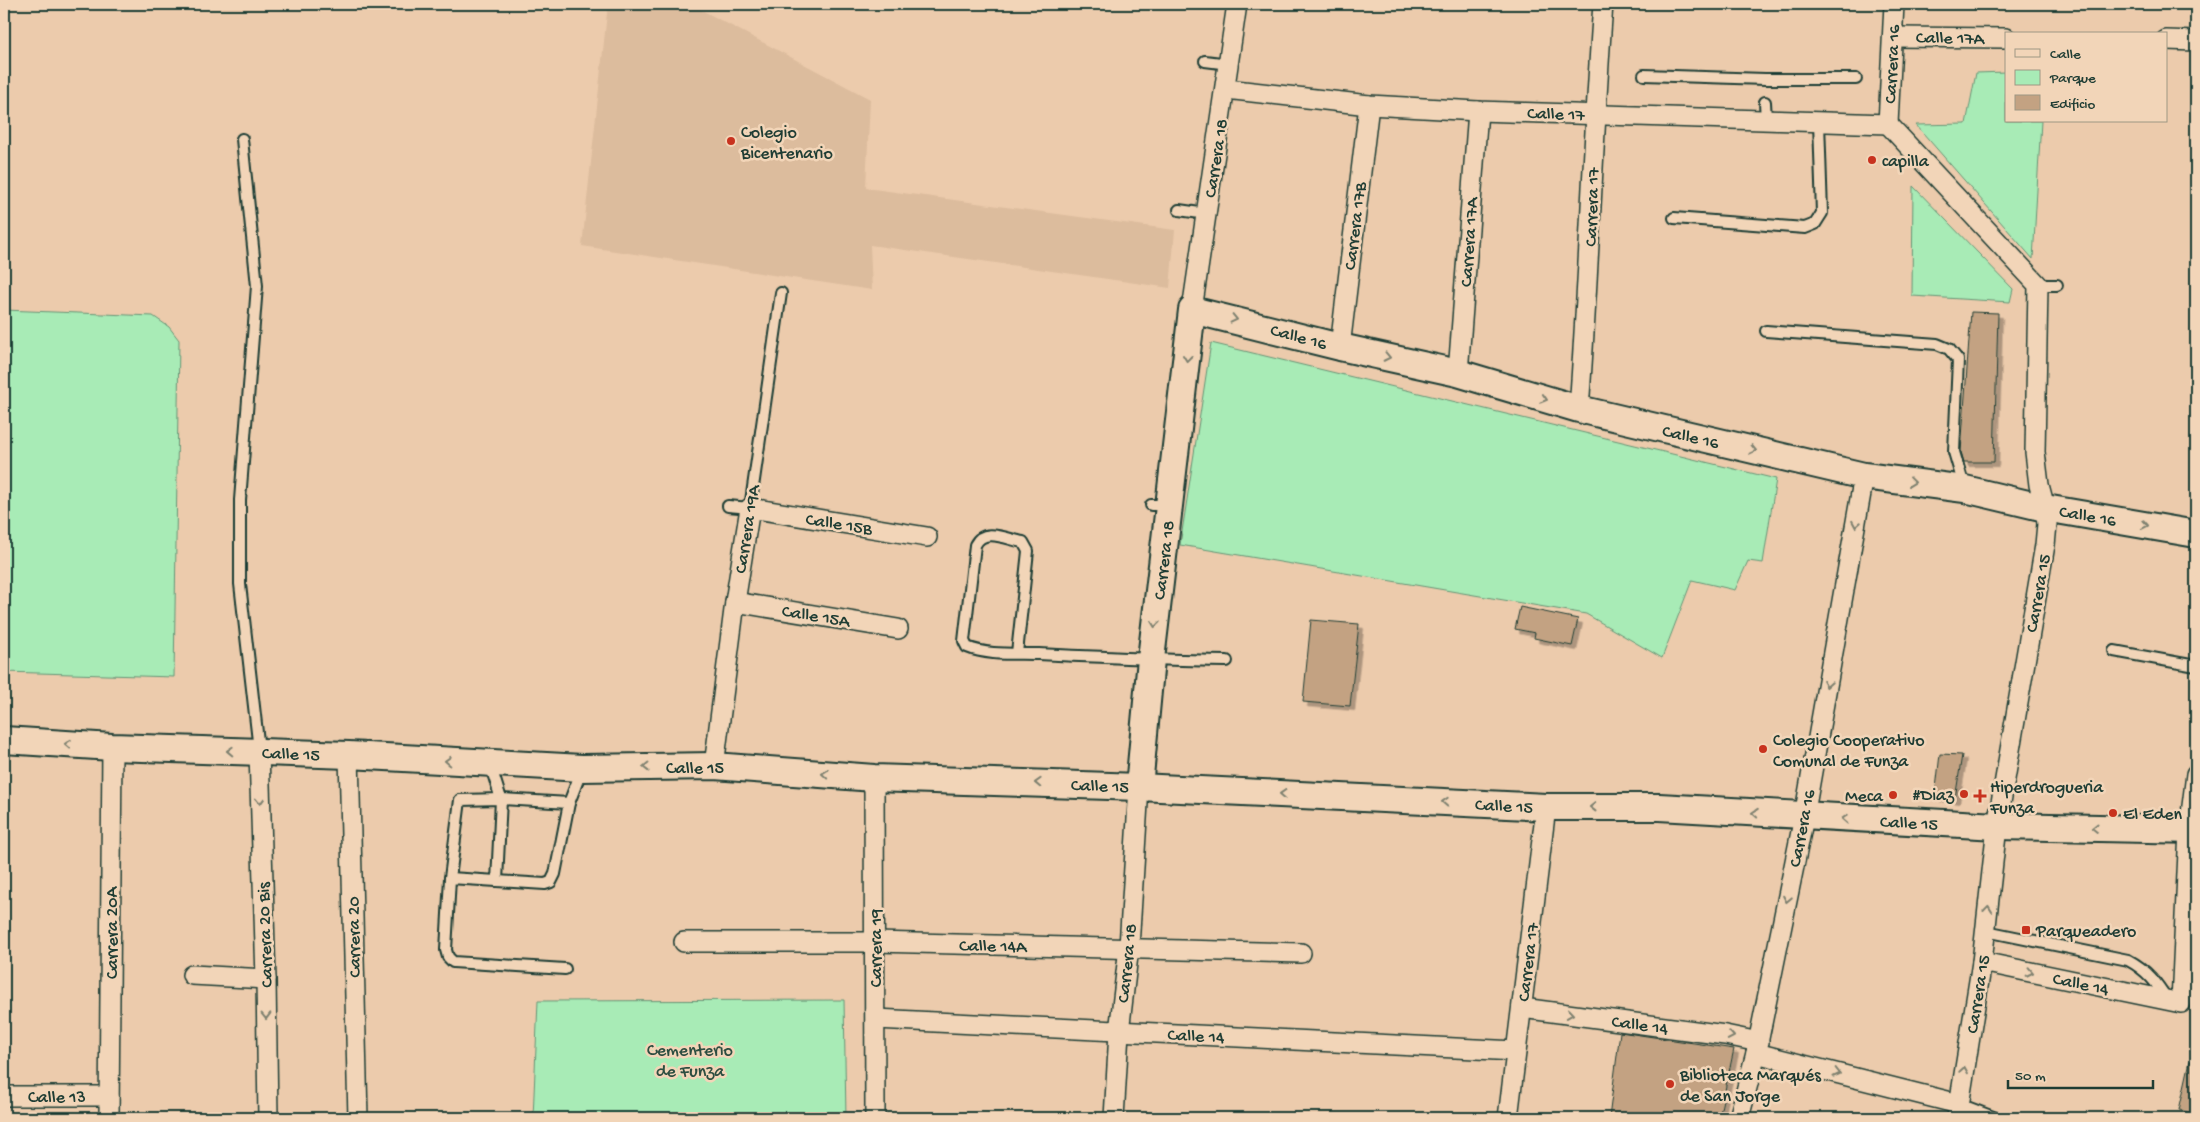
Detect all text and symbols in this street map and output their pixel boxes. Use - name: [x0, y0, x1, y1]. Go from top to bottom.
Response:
- street label: Carrera 16: [1881, 23, 1906, 104]
- street label: Calle 17A: [1916, 28, 1986, 51]
- legend: [2005, 32, 2168, 122]
- text: Calle: [2050, 46, 2081, 64]
- text: Parque: [2049, 70, 2096, 88]
- text: Edificio: [2050, 96, 2096, 114]
- street label: Calle 17: [1527, 104, 1586, 127]
- street label: Carrera 18: [1201, 117, 1234, 199]
- place label: Colegio Bicentenario: [740, 123, 833, 165]
- marker: Colegio Bicentenario: [725, 135, 737, 147]
- place label: capilla: [1882, 152, 1930, 173]
- marker: capilla: [1866, 154, 1878, 166]
- street label: Carrera 17: [1582, 167, 1605, 247]
- street label: Carrera 17B: [1341, 180, 1372, 271]
- street label: Carrera 17A: [1457, 195, 1484, 288]
- one-way arrow: [1229, 313, 1238, 324]
- street label: Calle 16: [1268, 321, 1330, 356]
- one-way arrow: [1383, 351, 1392, 362]
- one-way arrow: [1182, 354, 1192, 362]
- one-way arrow: [1539, 393, 1548, 403]
- street label: Calle 16: [1660, 422, 1722, 455]
- one-way arrow: [1748, 444, 1757, 455]
- one-way arrow: [1908, 476, 1916, 487]
- street label: Carrera 19A: [731, 482, 766, 575]
- street label: Calle 16: [2057, 502, 2119, 533]
- street label: Calle 15B: [804, 510, 874, 541]
- street label: Carrera 18: [1150, 519, 1181, 601]
- one-way arrow: [1851, 520, 1861, 529]
- one-way arrow: [2141, 520, 2150, 530]
- street label: Carrera 15: [2022, 553, 2057, 634]
- street label: Calle 15A: [780, 602, 852, 633]
- one-way arrow: [1150, 620, 1161, 628]
- one-way arrow: [1823, 680, 1833, 689]
- place label: Colegio Cooperativo Comunal de Funza: [1773, 731, 1925, 773]
- one-way arrow: [64, 739, 72, 750]
- marker: Colegio Cooperativo Comunal de Funza: [1757, 743, 1769, 755]
- street label: Calle 15: [262, 744, 320, 767]
- one-way arrow: [226, 746, 234, 757]
- one-way arrow: [444, 755, 452, 766]
- street label: Calle 15: [666, 759, 724, 780]
- one-way arrow: [642, 762, 650, 772]
- one-way arrow: [821, 769, 829, 780]
- street label: Calle 15: [1071, 776, 1129, 799]
- one-way arrow: [1033, 778, 1041, 789]
- place label: Hiperdrogueria Funza: [1989, 778, 2104, 820]
- place label: #Diaz: [1912, 786, 1955, 807]
- street label: Carrera 16: [1786, 787, 1821, 869]
- place label: Meca: [1845, 787, 1884, 808]
- one-way arrow: [1279, 788, 1287, 799]
- marker: #Diaz: [1958, 788, 1970, 800]
- marker: Meca: [1887, 789, 1899, 801]
- marker: Hiperdrogueria Funza: [1974, 790, 1986, 802]
- street label: Calle 15: [1474, 795, 1533, 819]
- one-way arrow: [1441, 796, 1449, 807]
- one-way arrow: [255, 797, 266, 805]
- one-way arrow: [1589, 802, 1596, 812]
- place label: El Eden: [2123, 805, 2182, 826]
- marker: El Eden: [2107, 807, 2119, 819]
- one-way arrow: [1751, 808, 1759, 819]
- street label: Calle 15: [1879, 812, 1938, 836]
- one-way arrow: [1841, 813, 1849, 824]
- one-way arrow: [2091, 823, 2098, 833]
- street label: Carrera 20 Bis: [254, 880, 279, 988]
- street label: Carrera 20A: [103, 886, 124, 979]
- one-way arrow: [1783, 894, 1793, 903]
- street label: Carrera 20: [344, 896, 367, 978]
- one-way arrow: [1982, 905, 1993, 913]
- street label: Carrera 19: [867, 909, 888, 987]
- street label: Carrera 17: [1514, 921, 1545, 1003]
- street label: Carrera 18: [1114, 922, 1143, 1004]
- place label: Parqueadero: [2035, 922, 2136, 943]
- marker: Parqueadero: [2020, 924, 2032, 936]
- street label: Calle 14A: [959, 936, 1028, 959]
- street label: Carrera 15: [1963, 954, 1996, 1035]
- one-way arrow: [2026, 966, 2035, 977]
- street label: Calle 14: [2050, 969, 2111, 1002]
- one-way arrow: [1566, 1008, 1574, 1019]
- one-way arrow: [261, 1012, 271, 1020]
- street label: Calle 14: [1610, 1012, 1670, 1041]
- street label: Calle 14: [1167, 1026, 1225, 1049]
- one-way arrow: [1727, 1031, 1736, 1041]
- park label: Cementerio de Funza: [647, 1041, 733, 1083]
- scale bar: [2008, 1057, 2152, 1089]
- place label: Biblioteca Marqués de San Jorge: [1679, 1066, 1822, 1108]
- one-way arrow: [1959, 1066, 1969, 1074]
- one-way arrow: [1833, 1067, 1842, 1078]
- text: 50 m: [2015, 1068, 2046, 1086]
- marker: Biblioteca Marqués de San Jorge: [1664, 1078, 1676, 1090]
- street label: Calle 13: [28, 1088, 86, 1109]

